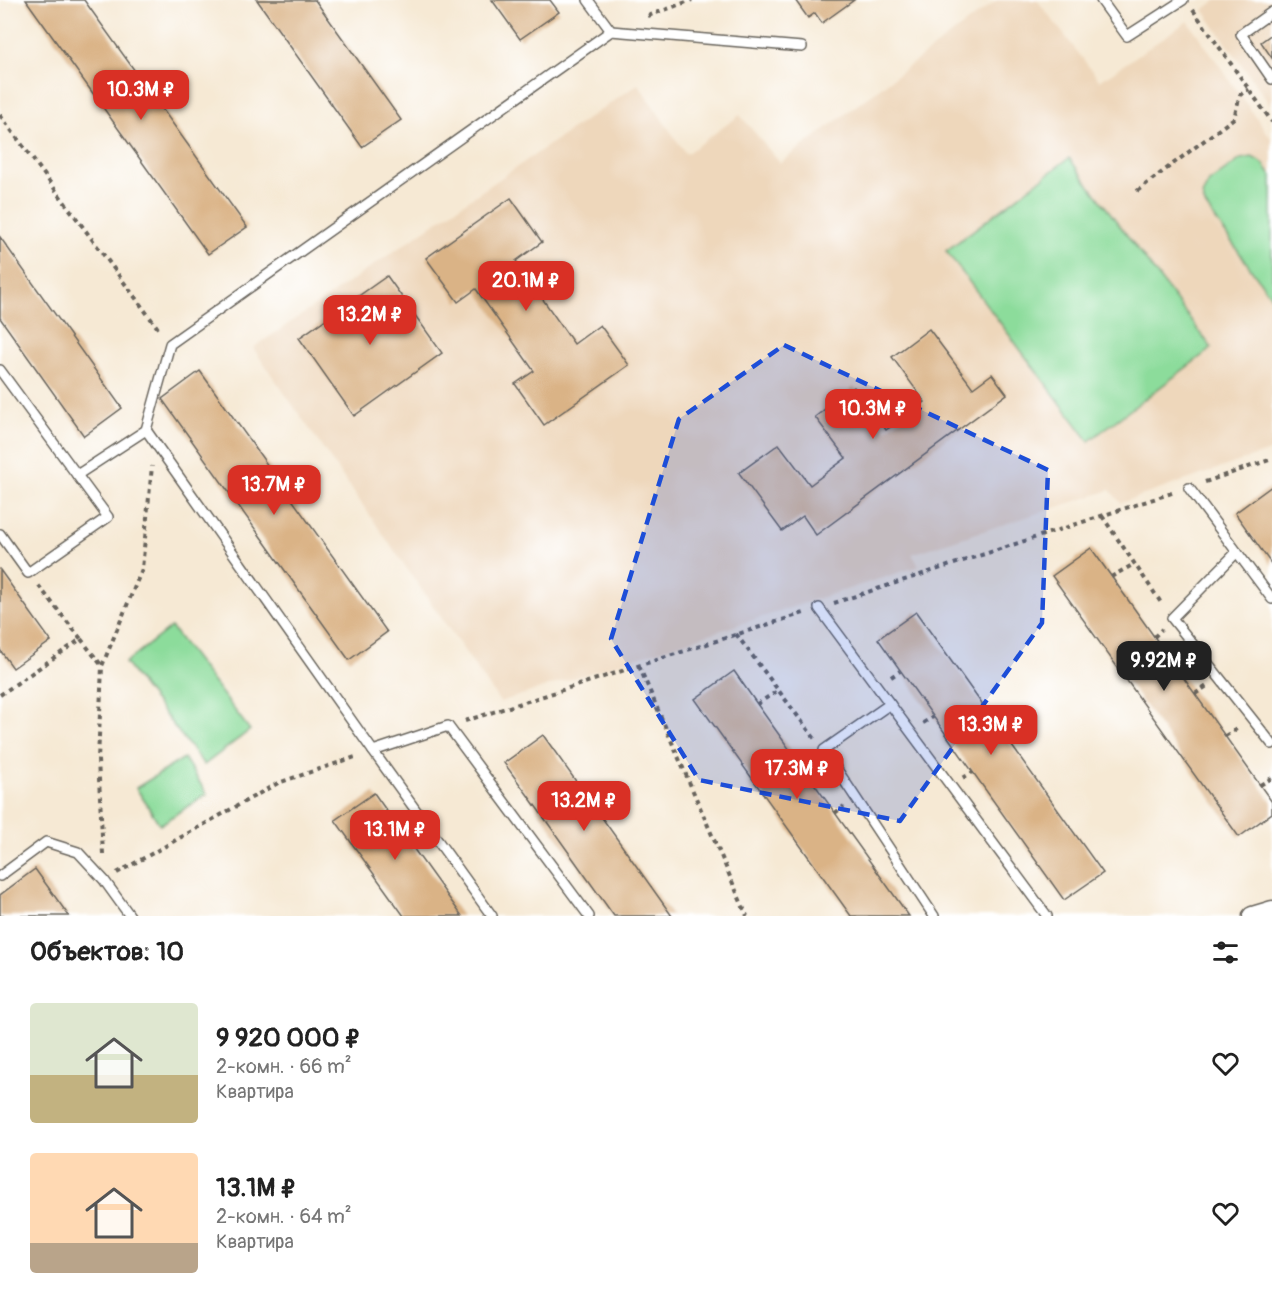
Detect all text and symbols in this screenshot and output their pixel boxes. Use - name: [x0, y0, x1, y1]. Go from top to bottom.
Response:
- pin: 10.3M ₽: [86, 70, 196, 121]
- text: 10.3M ₽: [107, 77, 175, 102]
- pin: 20.1M ₽: [471, 261, 581, 312]
- text: 20.1M ₽: [492, 268, 560, 293]
- pin: 13.2M ₽: [315, 295, 425, 346]
- text: 13.2M ₽: [337, 302, 403, 327]
- pin: 10.3M ₽: [818, 389, 928, 440]
- text: 10.3M ₽: [839, 396, 907, 421]
- pin: 13.7M ₽: [219, 465, 329, 516]
- text: 13.7M ₽: [242, 472, 306, 497]
- pin: 9.92M ₽: [1109, 641, 1219, 692]
- text: 9.92M ₽: [1131, 648, 1197, 673]
- pin: 13.3M ₽: [936, 705, 1046, 756]
- text: 13.3M ₽: [958, 712, 1024, 737]
- pin: 17.3M ₽: [742, 749, 852, 800]
- text: 17.3M ₽: [765, 756, 829, 781]
- pin: 13.2M ₽: [529, 781, 639, 832]
- text: 13.2M ₽: [551, 788, 617, 813]
- pin: 13.1M ₽: [340, 810, 450, 861]
- text: 13.1M ₽: [364, 817, 426, 842]
- text: Объектов: 10: [30, 936, 184, 968]
- icon: filters: [1209, 936, 1242, 969]
- text: 9 920 000 ₽: [216, 1022, 361, 1054]
- icon: home: [78, 1027, 150, 1099]
- icon: heart: [1209, 1047, 1242, 1080]
- text: 2-комн. · 66 m²: [216, 1054, 352, 1079]
- text: Квартира: [216, 1079, 294, 1104]
- text: 13.1M ₽: [216, 1172, 297, 1204]
- icon: home: [78, 1177, 150, 1249]
- icon: heart: [1209, 1197, 1242, 1230]
- text: 2-комн. · 64 m²: [216, 1204, 352, 1229]
- text: Квартира: [216, 1229, 294, 1254]

